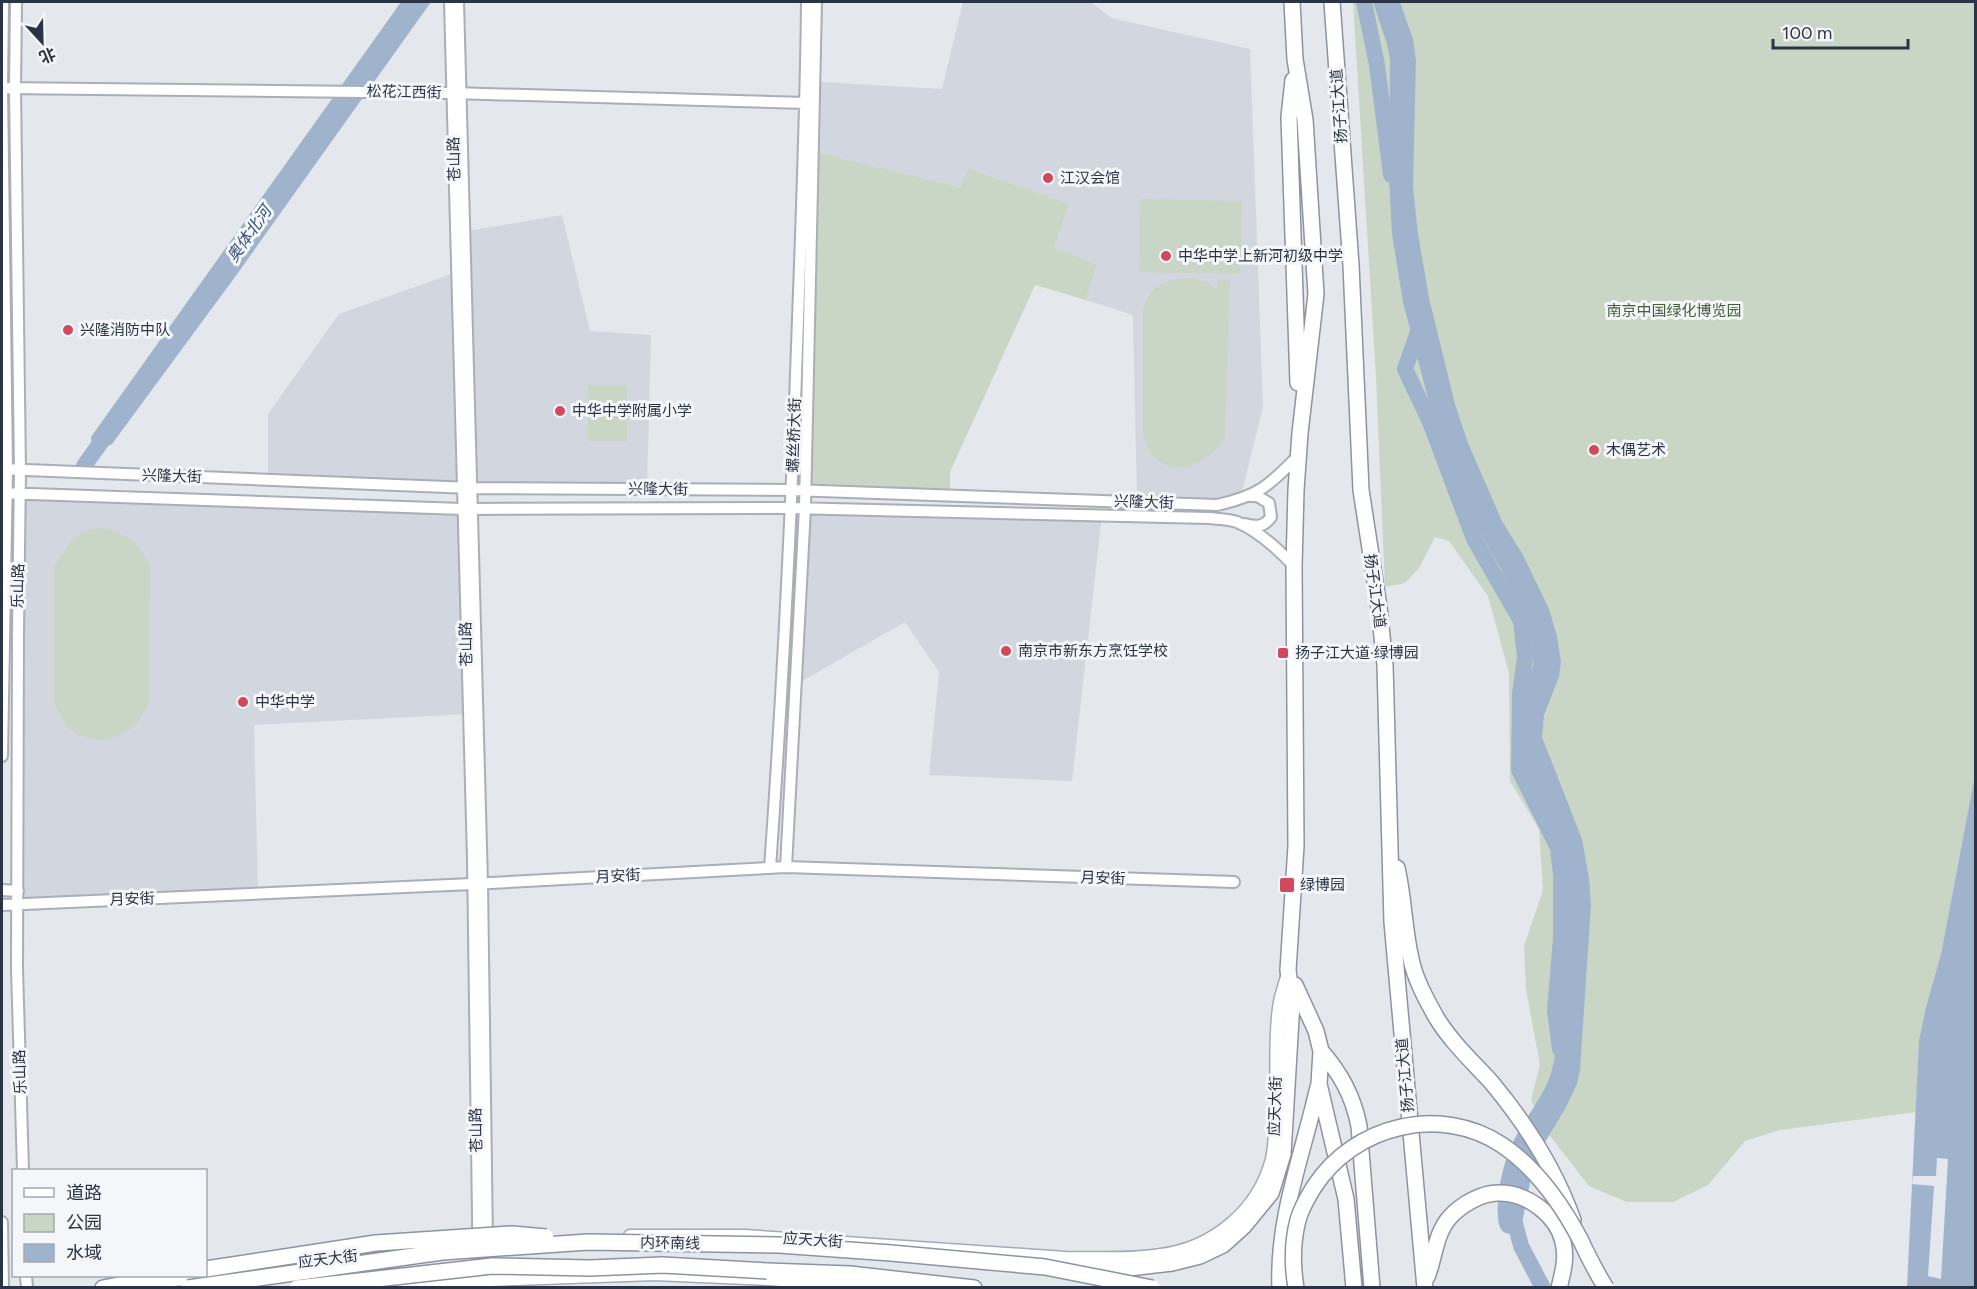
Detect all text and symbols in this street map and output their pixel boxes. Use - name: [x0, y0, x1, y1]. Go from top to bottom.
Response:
- north arrow: [12, 12, 72, 72]
- scale bar: [1773, 12, 1908, 50]
- text: 100 m: [1782, 22, 1832, 44]
- text: 北: [36, 44, 58, 67]
- street label: 扬子江大道: [1327, 68, 1351, 144]
- street label: 松花江西街: [366, 82, 442, 102]
- street label: 苍山路: [445, 136, 463, 182]
- place label: 江汉会馆: [1060, 169, 1120, 187]
- marker: 江汉会馆: [1041, 171, 1055, 185]
- water label: 奥体北河: [223, 200, 277, 266]
- place label: 中华中学上新河初级中学: [1178, 247, 1343, 265]
- marker: 中华中学上新河初级中学: [1159, 249, 1173, 263]
- park label: 南京中国绿化博览园: [1606, 302, 1742, 320]
- place label: 兴隆消防中队: [80, 321, 170, 339]
- marker: 兴隆消防中队: [61, 323, 75, 337]
- street label: 螺丝桥大街: [784, 397, 804, 473]
- place label: 中华中学附属小学: [572, 402, 692, 420]
- marker: 中华中学附属小学: [553, 404, 567, 418]
- place label: 木偶艺术: [1606, 441, 1666, 459]
- marker: 木偶艺术: [1587, 443, 1601, 457]
- street label: 兴隆大街: [142, 466, 202, 486]
- street label: 兴隆大街: [628, 479, 688, 499]
- street label: 兴隆大街: [1114, 492, 1174, 512]
- street label: 扬子江大道: [1361, 553, 1389, 629]
- street label: 乐山路: [9, 563, 27, 609]
- street label: 苍山路: [457, 621, 475, 667]
- place label: 南京市新东方烹饪学校: [1018, 642, 1168, 660]
- marker: 南京市新东方烹饪学校: [999, 644, 1013, 658]
- place label: 扬子江大道·绿博园: [1295, 644, 1419, 662]
- marker: 扬子江大道·绿博园: [1276, 646, 1290, 660]
- place label: 中华中学: [255, 693, 315, 711]
- marker: 中华中学: [236, 695, 250, 709]
- street label: 月安街: [595, 866, 641, 886]
- street label: 月安街: [1080, 868, 1126, 888]
- marker: 绿博园: [1278, 876, 1296, 894]
- place label: 绿博园: [1300, 876, 1345, 894]
- street label: 月安街: [109, 889, 155, 909]
- street label: 扬子江大道: [1393, 1037, 1417, 1113]
- street label: 乐山路: [10, 1049, 30, 1095]
- street label: 应天大街: [1265, 1076, 1285, 1136]
- street label: 苍山路: [467, 1107, 485, 1153]
- legend: [12, 1169, 207, 1277]
- text: 道路: [66, 1182, 102, 1204]
- text: 公园: [66, 1212, 102, 1234]
- street label: 应天大街: [782, 1229, 844, 1251]
- street label: 内环南线: [640, 1233, 700, 1253]
- text: 水域: [66, 1242, 102, 1264]
- street label: 应天大街: [297, 1246, 359, 1272]

